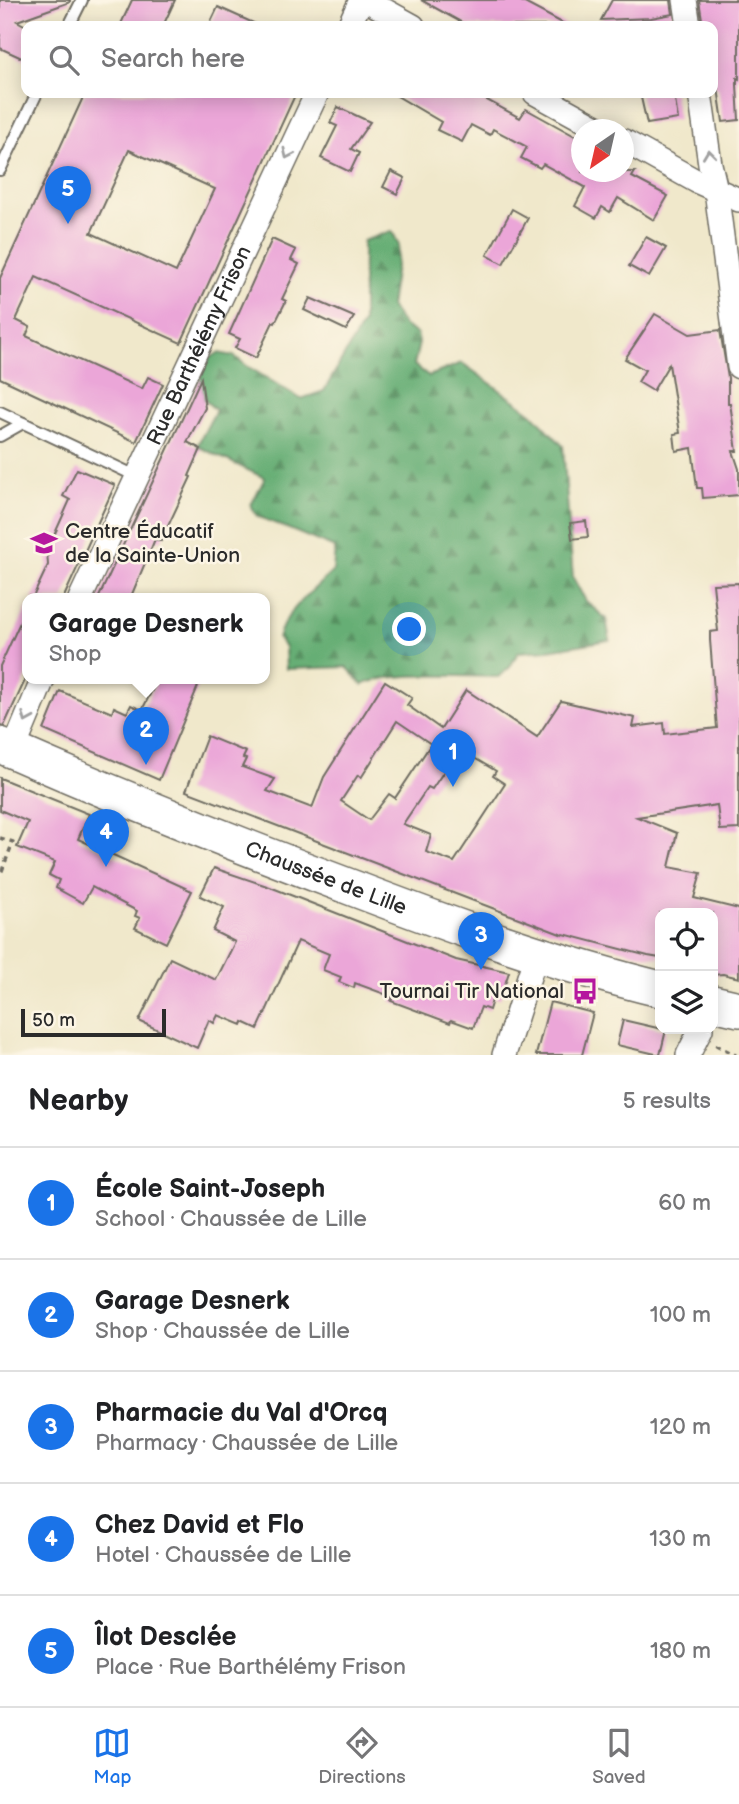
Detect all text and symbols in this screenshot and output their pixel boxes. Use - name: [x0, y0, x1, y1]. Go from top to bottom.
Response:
- search box: [21, 21, 718, 98]
- icon: search: [45, 41, 83, 79]
- text: Search here: [101, 44, 245, 75]
- north arrow: [571, 119, 634, 182]
- one-way arrow: [283, 147, 297, 160]
- one-way arrow: [701, 148, 716, 160]
- pin: 5: [45, 166, 91, 224]
- street label: Rue Barthélémy Frison: [141, 242, 256, 449]
- place label: Centre Éducatif de la Sainte-Union: [65, 519, 240, 568]
- school or university icon: Centre Éducatif de la Sainte-Union: [29, 528, 59, 558]
- popup: [22, 593, 270, 684]
- text: Garage Desnerk: [49, 609, 243, 640]
- your location: [392, 612, 426, 646]
- text: Shop: [49, 640, 102, 668]
- pin: 2: [123, 707, 169, 765]
- one-way arrow: [21, 710, 35, 723]
- pin: 1: [430, 729, 476, 787]
- pin: 4: [83, 809, 129, 867]
- street label: Chaussée de Lille: [242, 836, 410, 920]
- map controls: [655, 908, 718, 1034]
- button: locate: [655, 908, 718, 971]
- pin: 3: [458, 912, 504, 970]
- button: layers: [655, 971, 718, 1034]
- bus stop icon: Tournai Tir National: [570, 976, 600, 1006]
- place label: Tournai Tir National: [380, 979, 564, 1004]
- scale bar: [21, 1006, 166, 1038]
- text: 50 m: [32, 1009, 75, 1032]
- text: Nearby: [28, 1083, 128, 1119]
- text: 5 results: [623, 1087, 711, 1115]
- text: École Saint-Joseph: [95, 1174, 325, 1205]
- text: 1: [46, 1189, 56, 1217]
- text: 60 m: [658, 1189, 711, 1217]
- text: School · Chaussée de Lille: [95, 1205, 367, 1233]
- text: Garage Desnerk: [95, 1286, 290, 1317]
- text: 2: [44, 1301, 58, 1329]
- text: 100 m: [650, 1301, 711, 1329]
- text: Shop · Chaussée de Lille: [95, 1317, 350, 1345]
- text: Pharmacie du Val d'Orcq: [95, 1398, 387, 1429]
- text: 3: [44, 1413, 58, 1441]
- text: 120 m: [650, 1413, 711, 1441]
- text: Pharmacy · Chaussée de Lille: [95, 1429, 398, 1457]
- text: Chez David et Flo: [95, 1510, 304, 1541]
- text: 4: [44, 1525, 58, 1553]
- text: 130 m: [649, 1525, 711, 1553]
- text: Hotel · Chaussée de Lille: [95, 1541, 351, 1569]
- text: Îlot Desclée: [95, 1622, 237, 1653]
- text: 5: [44, 1637, 58, 1665]
- text: 180 m: [650, 1637, 711, 1665]
- text: Place · Rue Barthélémy Frison: [95, 1653, 406, 1681]
- tab: Map: [93, 1724, 132, 1789]
- tab: Directions: [318, 1724, 406, 1789]
- tab: Saved: [592, 1724, 646, 1789]

